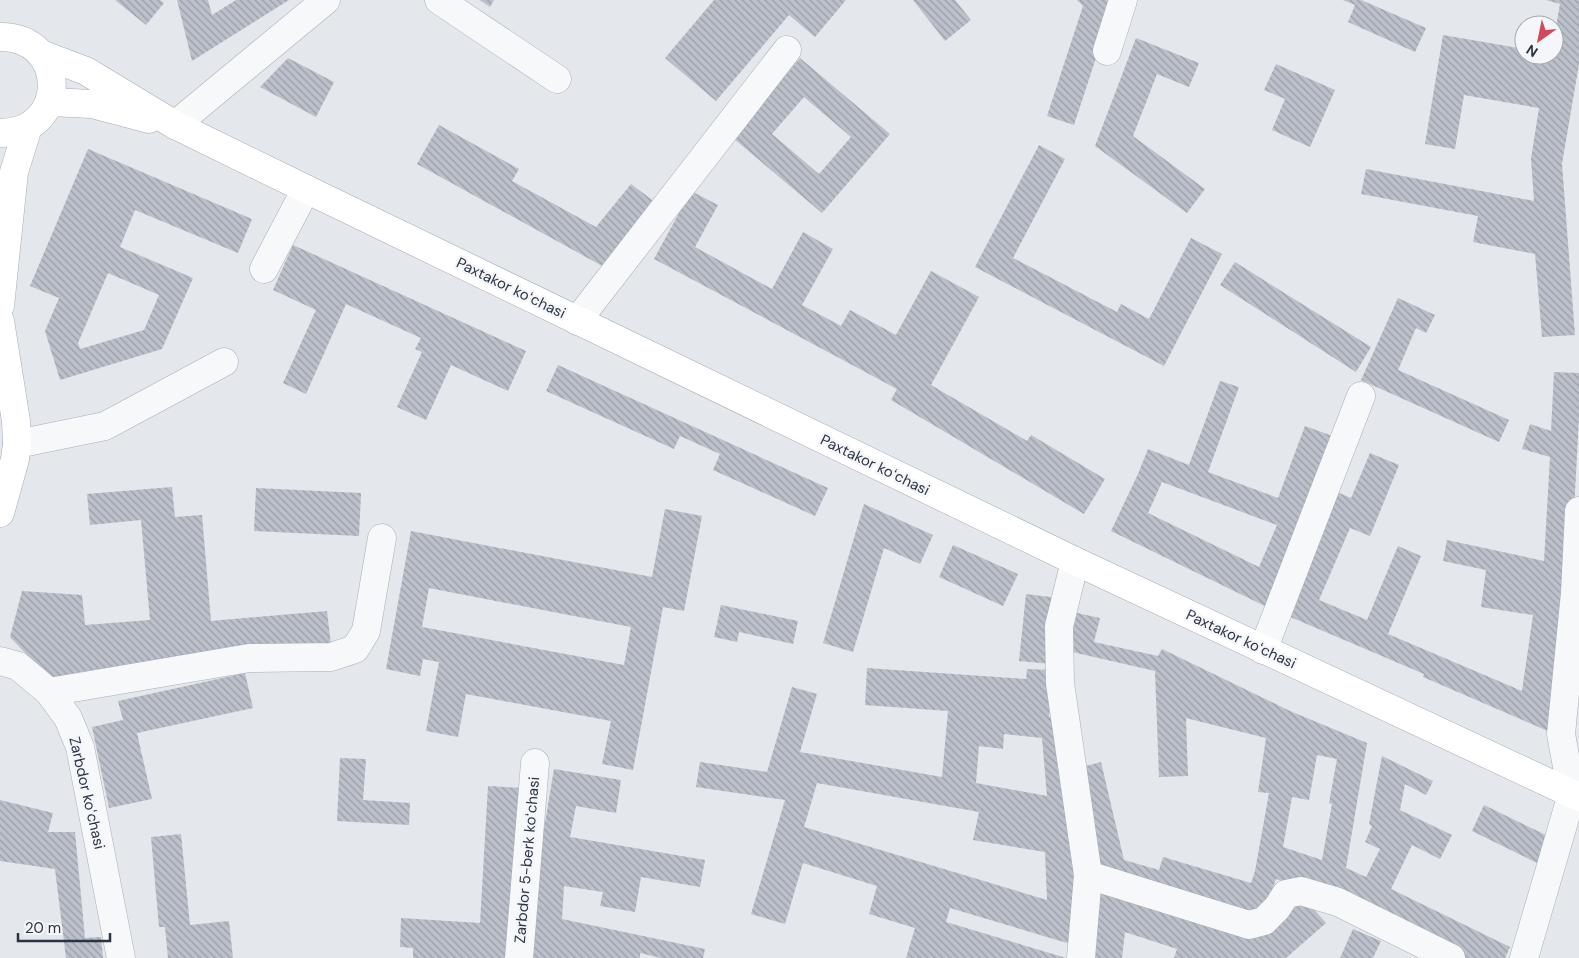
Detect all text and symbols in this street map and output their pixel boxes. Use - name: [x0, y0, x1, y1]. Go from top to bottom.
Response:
- north arrow: [1514, 15, 1564, 65]
- text: N: [1523, 41, 1541, 61]
- street label: Paxtakor koʻchasi: [453, 253, 569, 323]
- street label: Paxtakor koʻchasi: [817, 430, 933, 500]
- street label: Paxtakor koʻchasi: [1183, 605, 1299, 673]
- street label: Zarbdor koʻchasi: [64, 735, 110, 851]
- street label: Zarbdor 5-berk koʻchasi: [510, 776, 544, 944]
- scale bar: [18, 910, 110, 942]
- text: 20 m: [25, 918, 61, 938]

